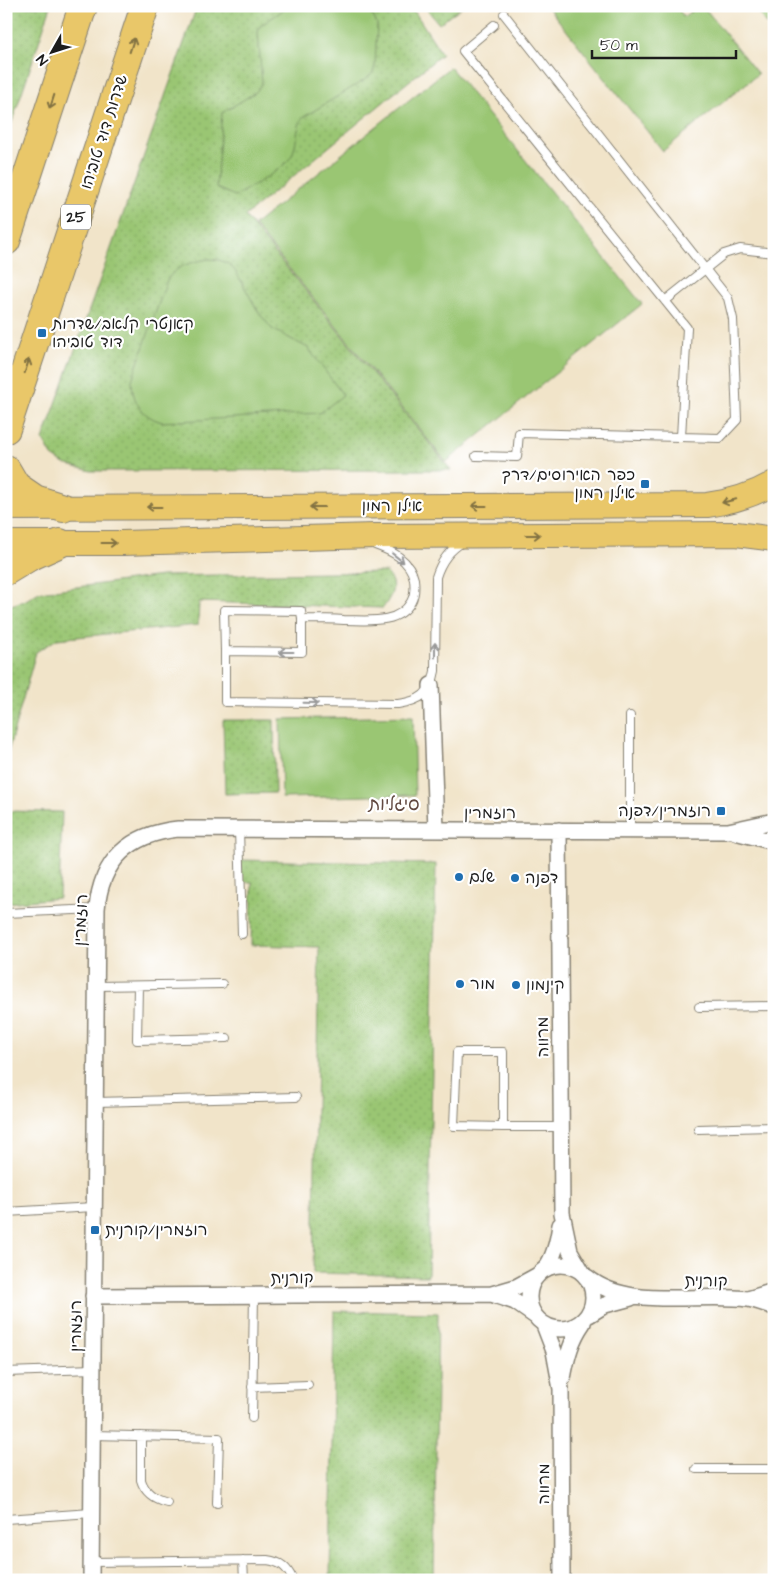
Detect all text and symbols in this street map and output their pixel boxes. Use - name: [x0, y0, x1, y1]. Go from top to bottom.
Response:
- north arrow: [28, 28, 78, 78]
- scale bar: [592, 28, 736, 60]
- text: 50 m: [600, 35, 638, 56]
- one-way arrow: [128, 37, 138, 53]
- text: N: [32, 50, 53, 69]
- street label: שדרות דוד טוביהו: [75, 72, 133, 192]
- one-way arrow: [46, 94, 56, 110]
- road number: 25: [61, 204, 91, 230]
- place label: קאנטרי קלאב/שדרות דוד טוביהו: [51, 313, 194, 353]
- marker: קאנטרי קלאב/שדרות דוד טוביהו: [36, 327, 48, 339]
- one-way arrow: [23, 358, 32, 374]
- place label: כפר האירוסים/דרך אילן רמון: [502, 464, 635, 504]
- marker: כפר האירוסים/דרך אילן רמון: [639, 478, 651, 490]
- street label: אילן רמון: [362, 495, 422, 517]
- one-way arrow: [721, 497, 737, 506]
- one-way arrow: [471, 501, 488, 511]
- one-way arrow: [309, 502, 325, 512]
- one-way arrow: [146, 503, 162, 512]
- one-way arrow: [525, 530, 541, 540]
- one-way arrow: [100, 538, 116, 548]
- one-way arrow: [392, 552, 405, 563]
- one-way arrow: [430, 643, 440, 659]
- one-way arrow: [278, 647, 294, 657]
- one-way arrow: [303, 698, 319, 708]
- district label: סיגליות: [367, 792, 420, 817]
- place label: רוזמרין/דפנה: [618, 800, 711, 822]
- street label: רוזמרין: [464, 802, 516, 824]
- marker: רוזמרין/דפנה: [715, 805, 727, 817]
- place label: שלם: [469, 866, 495, 888]
- place label: דפנה: [525, 867, 558, 889]
- marker: שלם: [453, 871, 465, 883]
- marker: דפנה: [509, 872, 521, 884]
- street label: רוזמרין: [69, 893, 93, 947]
- place label: מור: [470, 973, 495, 995]
- place label: קינמון: [526, 974, 564, 996]
- marker: מור: [454, 978, 466, 990]
- marker: קינמון: [510, 979, 522, 991]
- street label: מרווה: [532, 1016, 554, 1058]
- place label: רוזמרין/קורנית: [105, 1219, 207, 1241]
- marker: רוזמרין/קורנית: [89, 1224, 101, 1236]
- street label: קורנית: [270, 1267, 314, 1289]
- street label: קורנית: [684, 1270, 728, 1292]
- street label: רוזמרין: [65, 1300, 87, 1352]
- street label: מרווה: [533, 1464, 555, 1504]

